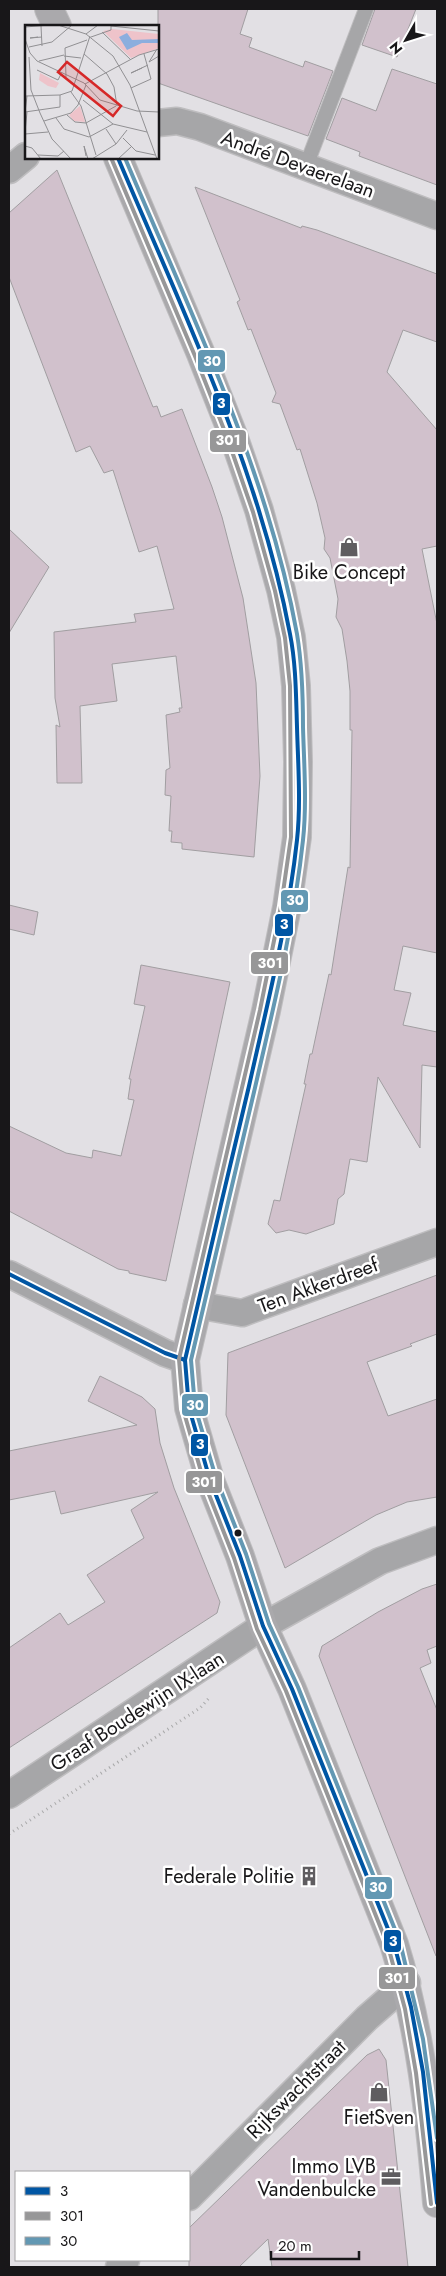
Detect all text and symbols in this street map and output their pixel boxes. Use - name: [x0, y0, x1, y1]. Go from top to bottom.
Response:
- north arrow: [381, 15, 431, 65]
- inset map: [25, 25, 159, 159]
- text: N: [385, 38, 407, 59]
- street label: André Devaerelaan: [217, 123, 379, 206]
- line badge: 30: [197, 349, 226, 373]
- text: 30: [203, 351, 221, 371]
- line badge: 3: [212, 392, 231, 416]
- text: 3: [217, 393, 226, 413]
- line badge: 301: [209, 429, 247, 453]
- text: 301: [215, 430, 241, 450]
- shop icon: Bike Concept: [338, 536, 360, 558]
- place label: Bike Concept: [293, 558, 405, 587]
- line badge: 30: [280, 889, 309, 913]
- text: 30: [286, 890, 304, 910]
- line badge: 3: [274, 913, 294, 937]
- text: 3: [280, 914, 289, 934]
- line badge: 301: [250, 951, 289, 975]
- text: 301: [257, 953, 283, 973]
- street label: Ten Akkerdreef: [254, 1250, 384, 1321]
- line badge: 30: [181, 1393, 209, 1417]
- text: 30: [186, 1395, 204, 1415]
- line badge: 3: [190, 1433, 209, 1457]
- text: 3: [196, 1434, 205, 1454]
- line badge: 301: [185, 1470, 223, 1494]
- text: 301: [191, 1472, 217, 1492]
- unlabelled marker: [233, 1528, 243, 1538]
- street label: Graaf Boudewijn IX-laan: [45, 1644, 230, 1779]
- place label: Federale Politie: [164, 1862, 294, 1891]
- building icon: Federale Politie: [298, 1865, 320, 1887]
- line badge: 30: [364, 1876, 393, 1900]
- text: 30: [369, 1877, 387, 1897]
- line badge: 3: [383, 1929, 402, 1953]
- text: 3: [389, 1931, 398, 1951]
- line badge: 301: [378, 1966, 416, 1990]
- text: 301: [384, 1968, 410, 1988]
- street label: Rijkswachtstraat: [240, 2033, 353, 2146]
- shop icon: FietSven: [368, 2081, 390, 2103]
- place label: FietSven: [344, 2103, 414, 2132]
- place label: Immo LVB Vandenbulcke: [258, 2152, 376, 2204]
- office icon: Immo LVB Vandenbulcke: [380, 2166, 402, 2188]
- legend: [15, 2171, 190, 2261]
- text: 3: [60, 2180, 68, 2202]
- text: 301: [60, 2205, 84, 2227]
- scale bar: [271, 2228, 358, 2260]
- text: 30: [60, 2230, 77, 2252]
- text: 20 m: [278, 2235, 312, 2257]

